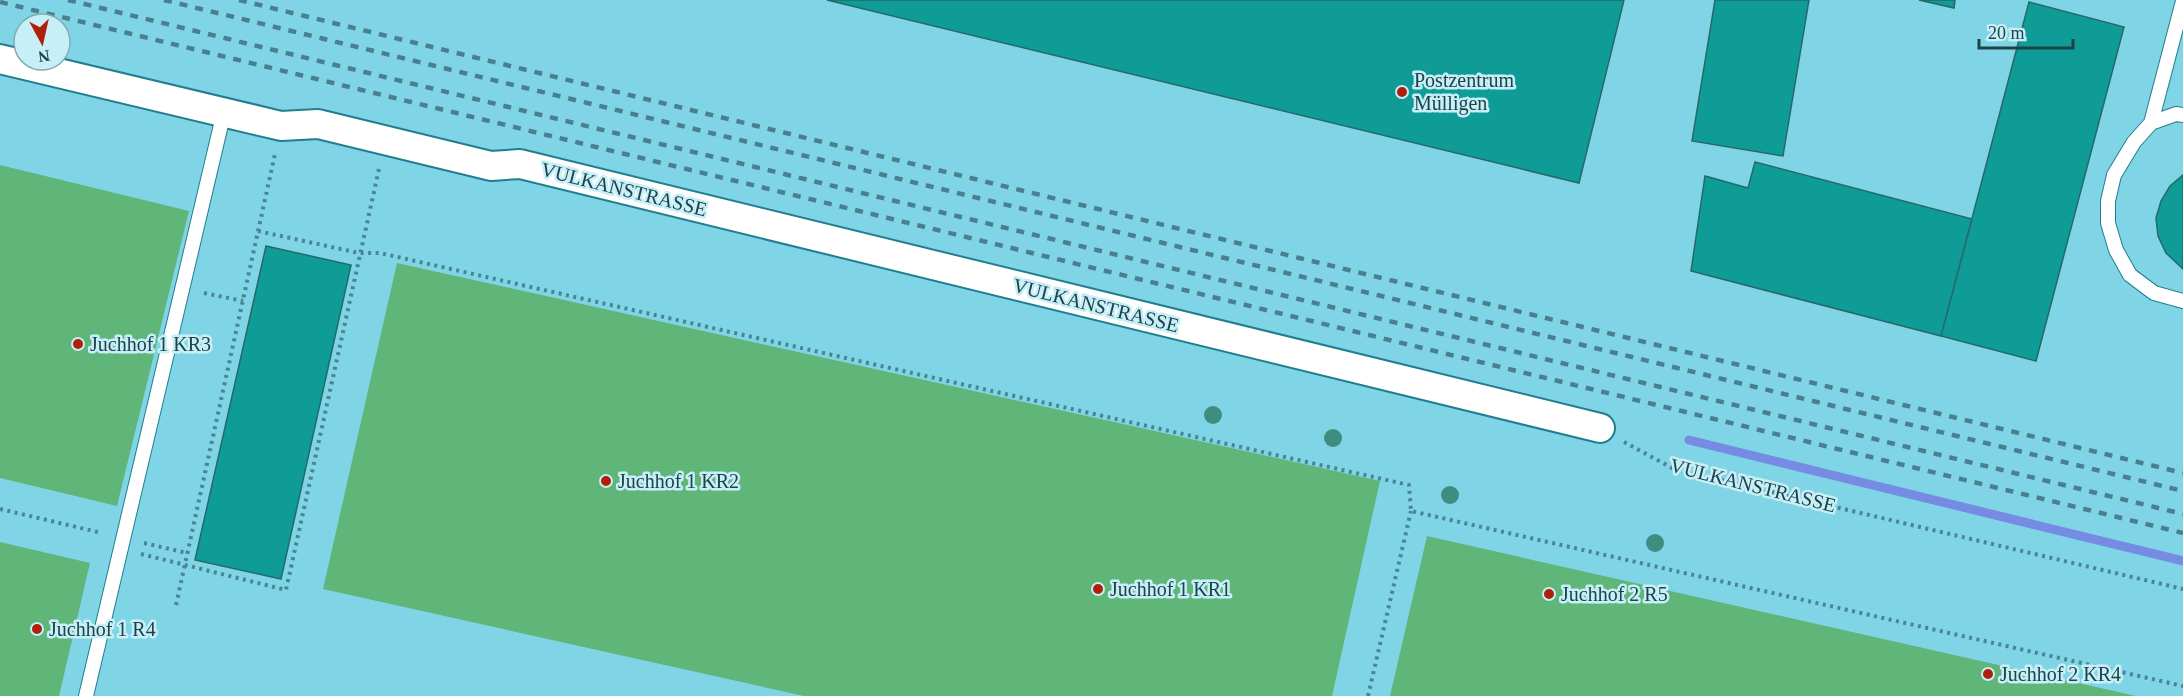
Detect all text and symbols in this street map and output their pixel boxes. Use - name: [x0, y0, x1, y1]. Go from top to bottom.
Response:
- north arrow: [12, 12, 72, 72]
- scale bar: [1979, 12, 2074, 50]
- text: 20 m: [1988, 23, 2025, 43]
- text: N: [37, 47, 51, 66]
- place label: Postzentrum Mülligen: [1414, 69, 1514, 115]
- marker: Postzentrum Mülligen: [1395, 85, 1409, 99]
- street label: VULKANSTRASSE: [539, 158, 709, 220]
- street label: VULKANSTRASSE: [1011, 274, 1181, 336]
- place label: Juchhof 1 KR3: [90, 333, 211, 355]
- marker: Juchhof 1 KR3: [71, 337, 85, 351]
- street label: VULKANSTRASSE: [1668, 454, 1838, 516]
- place label: Juchhof 1 KR2: [618, 470, 739, 492]
- marker: Juchhof 1 KR2: [599, 474, 613, 488]
- place label: Juchhof 1 KR1: [1110, 578, 1231, 600]
- marker: Juchhof 1 KR1: [1091, 582, 1105, 596]
- place label: Juchhof 2 R5: [1561, 583, 1668, 605]
- marker: Juchhof 2 R5: [1542, 587, 1556, 601]
- place label: Juchhof 1 R4: [49, 618, 156, 640]
- marker: Juchhof 1 R4: [30, 622, 44, 636]
- place label: Juchhof 2 KR4: [2000, 663, 2121, 685]
- marker: Juchhof 2 KR4: [1981, 667, 1995, 681]

